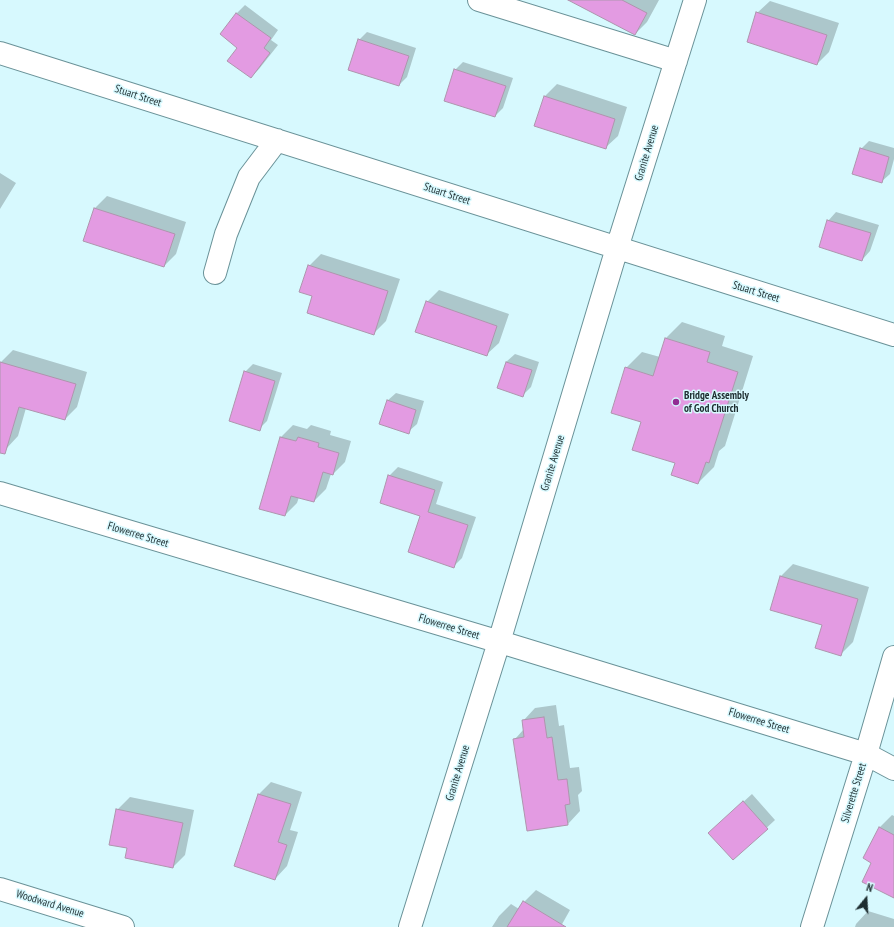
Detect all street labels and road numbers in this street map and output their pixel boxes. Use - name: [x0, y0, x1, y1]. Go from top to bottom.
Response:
- street label: Stuart Street: [113, 82, 163, 110]
- street label: Granite Avenue: [632, 123, 662, 183]
- street label: Stuart Street: [422, 180, 472, 208]
- street label: Stuart Street: [731, 279, 781, 305]
- street label: Granite Avenue: [538, 433, 568, 493]
- street label: Flowerree Street: [106, 520, 170, 550]
- street label: Flowerree Street: [417, 612, 481, 642]
- street label: Flowerree Street: [727, 706, 791, 736]
- street label: Granite Avenue: [443, 743, 473, 803]
- street label: Silverette Street: [839, 762, 869, 824]
- street label: Woodward Avenue: [15, 887, 85, 921]

